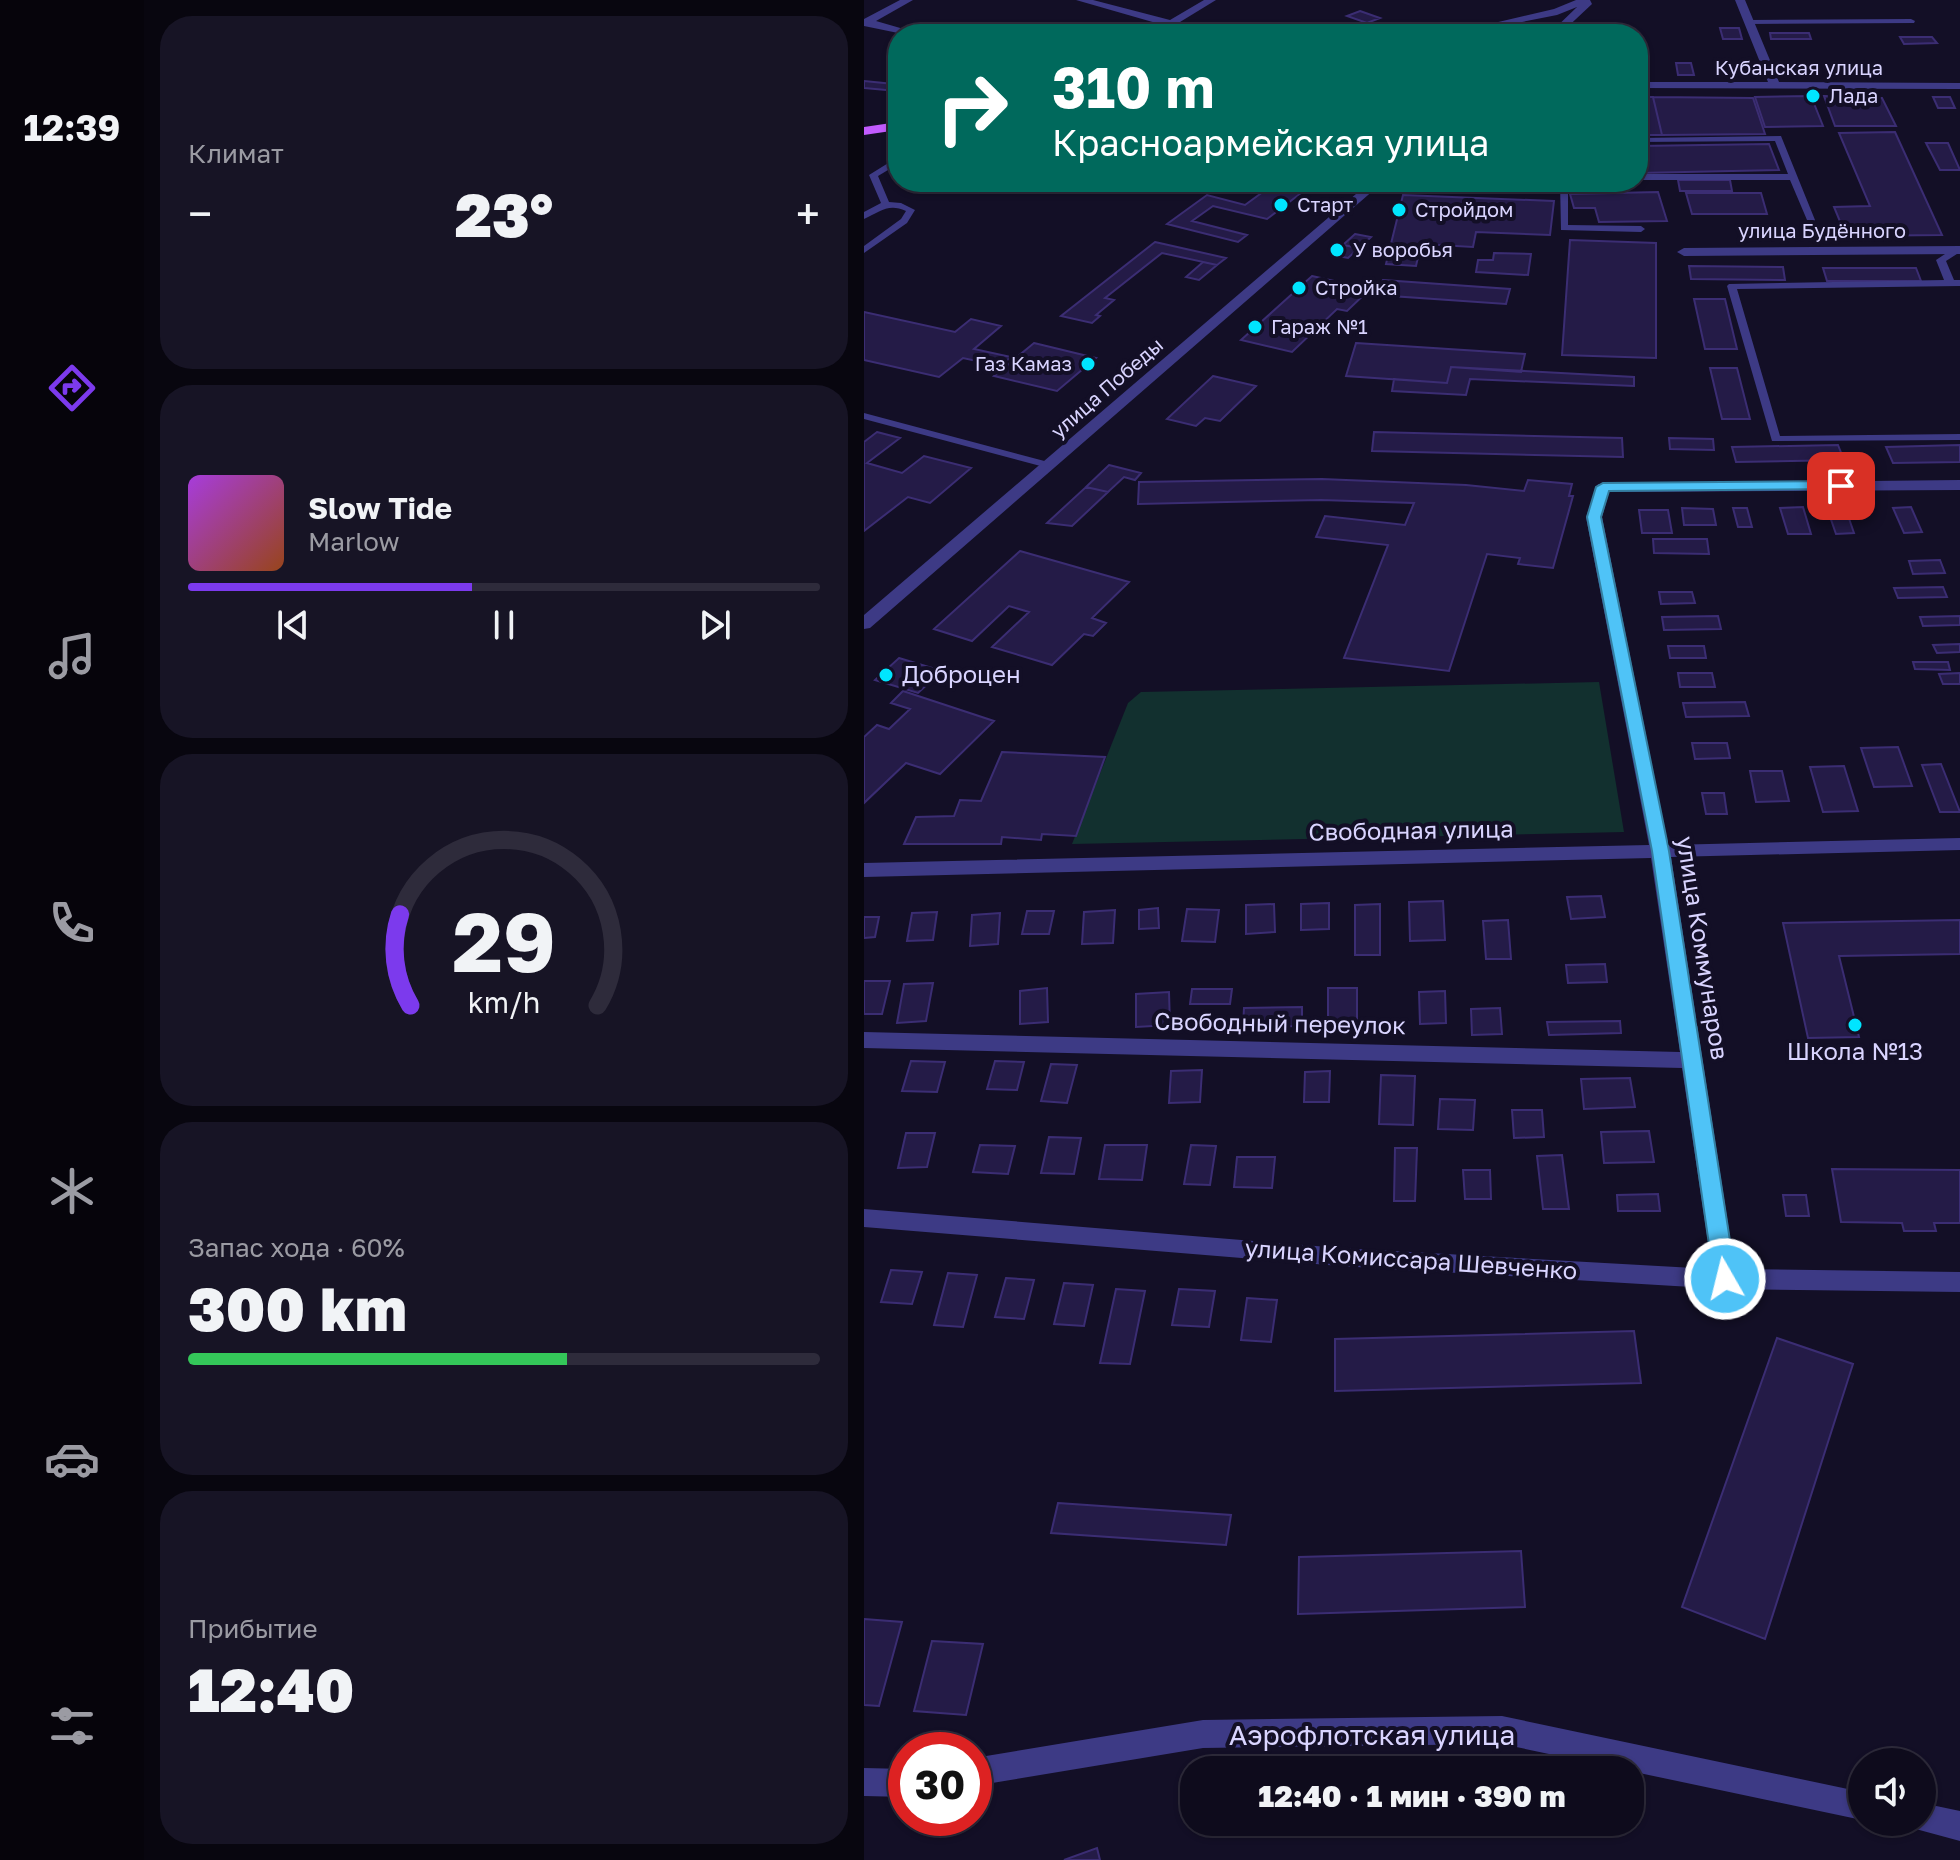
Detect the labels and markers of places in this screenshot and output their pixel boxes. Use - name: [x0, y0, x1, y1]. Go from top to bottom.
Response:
- place label: Лада: [1829, 83, 1878, 107]
- marker: Лада: [1804, 87, 1822, 105]
- place label: Старт: [1297, 192, 1353, 216]
- marker: Старт: [1272, 196, 1290, 214]
- place label: Стройдом: [1415, 197, 1513, 221]
- marker: Стройдом: [1390, 201, 1408, 219]
- place label: У воробья: [1353, 237, 1453, 261]
- marker: У воробья: [1328, 241, 1346, 259]
- place label: Стройка: [1315, 275, 1398, 299]
- marker: Стройка: [1290, 279, 1308, 297]
- place label: Гараж №1: [1271, 314, 1368, 338]
- marker: Гараж №1: [1246, 318, 1264, 336]
- place label: Газ Камаз: [975, 351, 1072, 375]
- marker: Газ Камаз: [1079, 355, 1097, 373]
- pin: [1807, 452, 1875, 520]
- place label: Доброцен: [902, 659, 1021, 688]
- marker: Доброцен: [877, 666, 895, 684]
- marker: Школа №13: [1846, 1016, 1864, 1034]
- place label: Школа №13: [1787, 1036, 1923, 1065]

